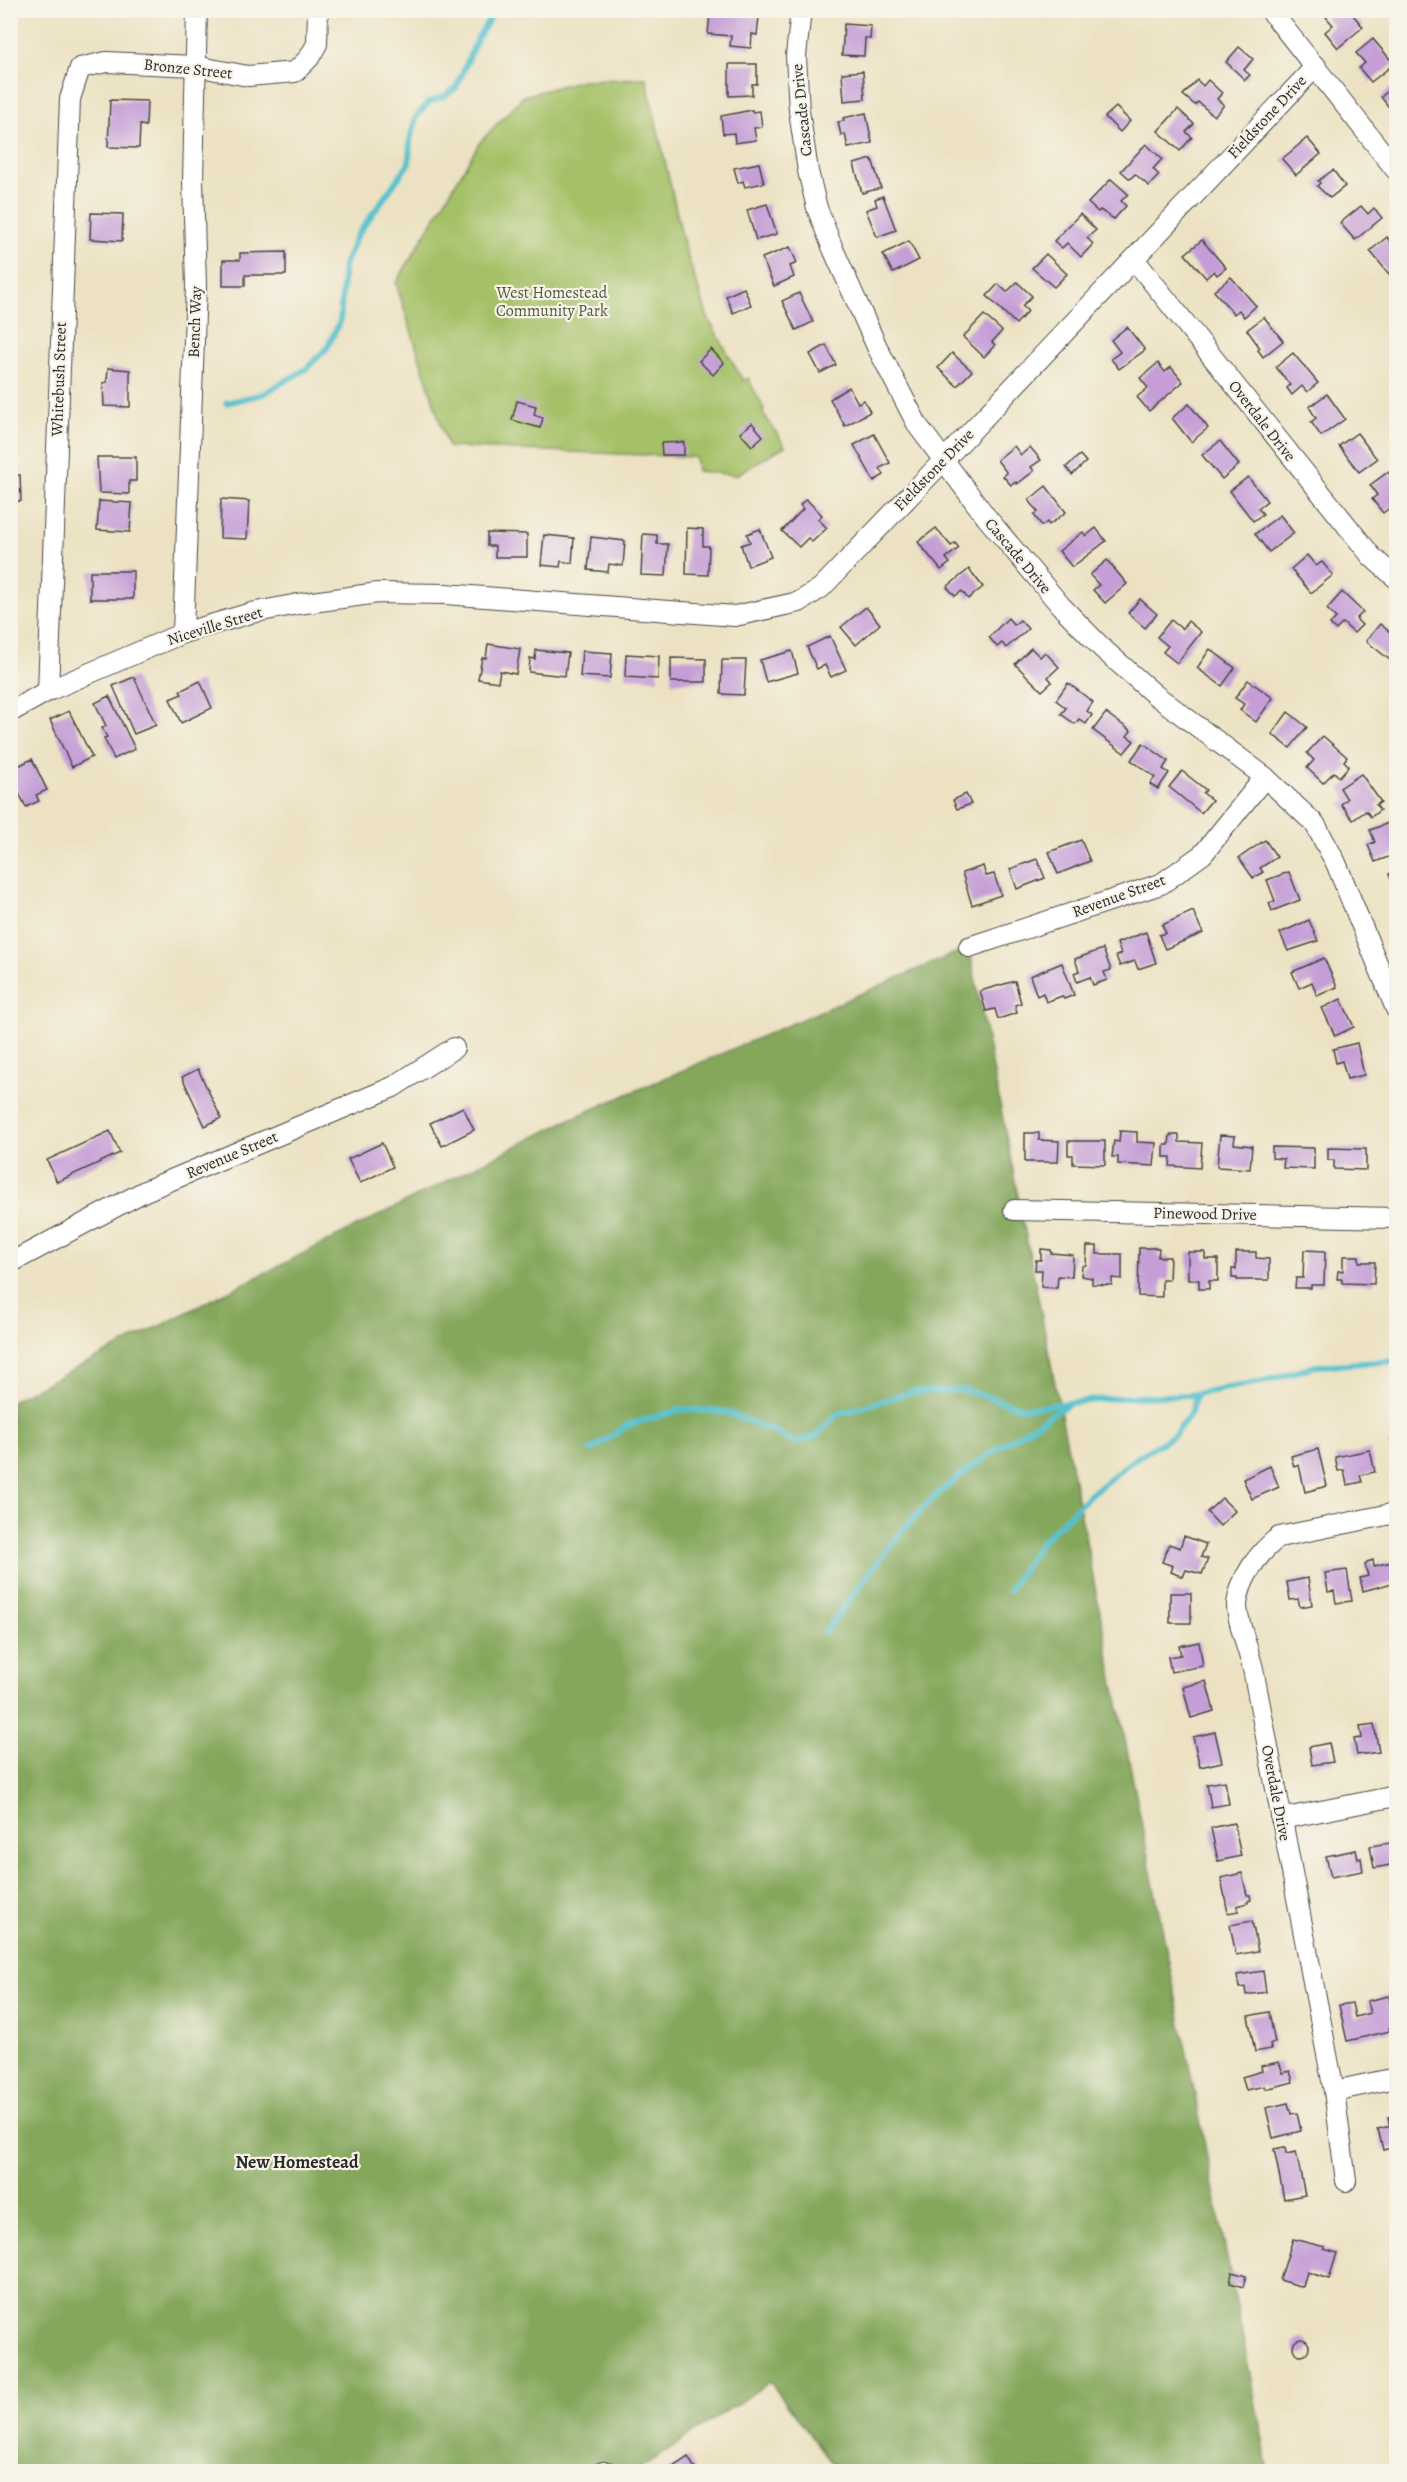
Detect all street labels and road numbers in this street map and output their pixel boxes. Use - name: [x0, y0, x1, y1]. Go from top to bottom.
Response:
- street label: Bronze Street: [143, 53, 233, 85]
- street label: Cascade Drive: [786, 63, 818, 157]
- street label: Fieldstone Drive: [1223, 70, 1311, 164]
- street label: Bench Way: [183, 285, 207, 358]
- street label: Whitebush Street: [46, 321, 72, 438]
- street label: Overdale Drive: [1223, 376, 1301, 466]
- street label: Fieldstone Drive: [889, 424, 979, 516]
- street label: Cascade Drive: [980, 513, 1056, 599]
- street label: Niceville Street: [165, 601, 265, 651]
- street label: Revenue Street: [1069, 869, 1169, 923]
- street label: Revenue Street: [183, 1126, 281, 1184]
- street label: Pinewood Drive: [1153, 1202, 1257, 1226]
- street label: Overdale Drive: [1256, 1743, 1296, 1843]

